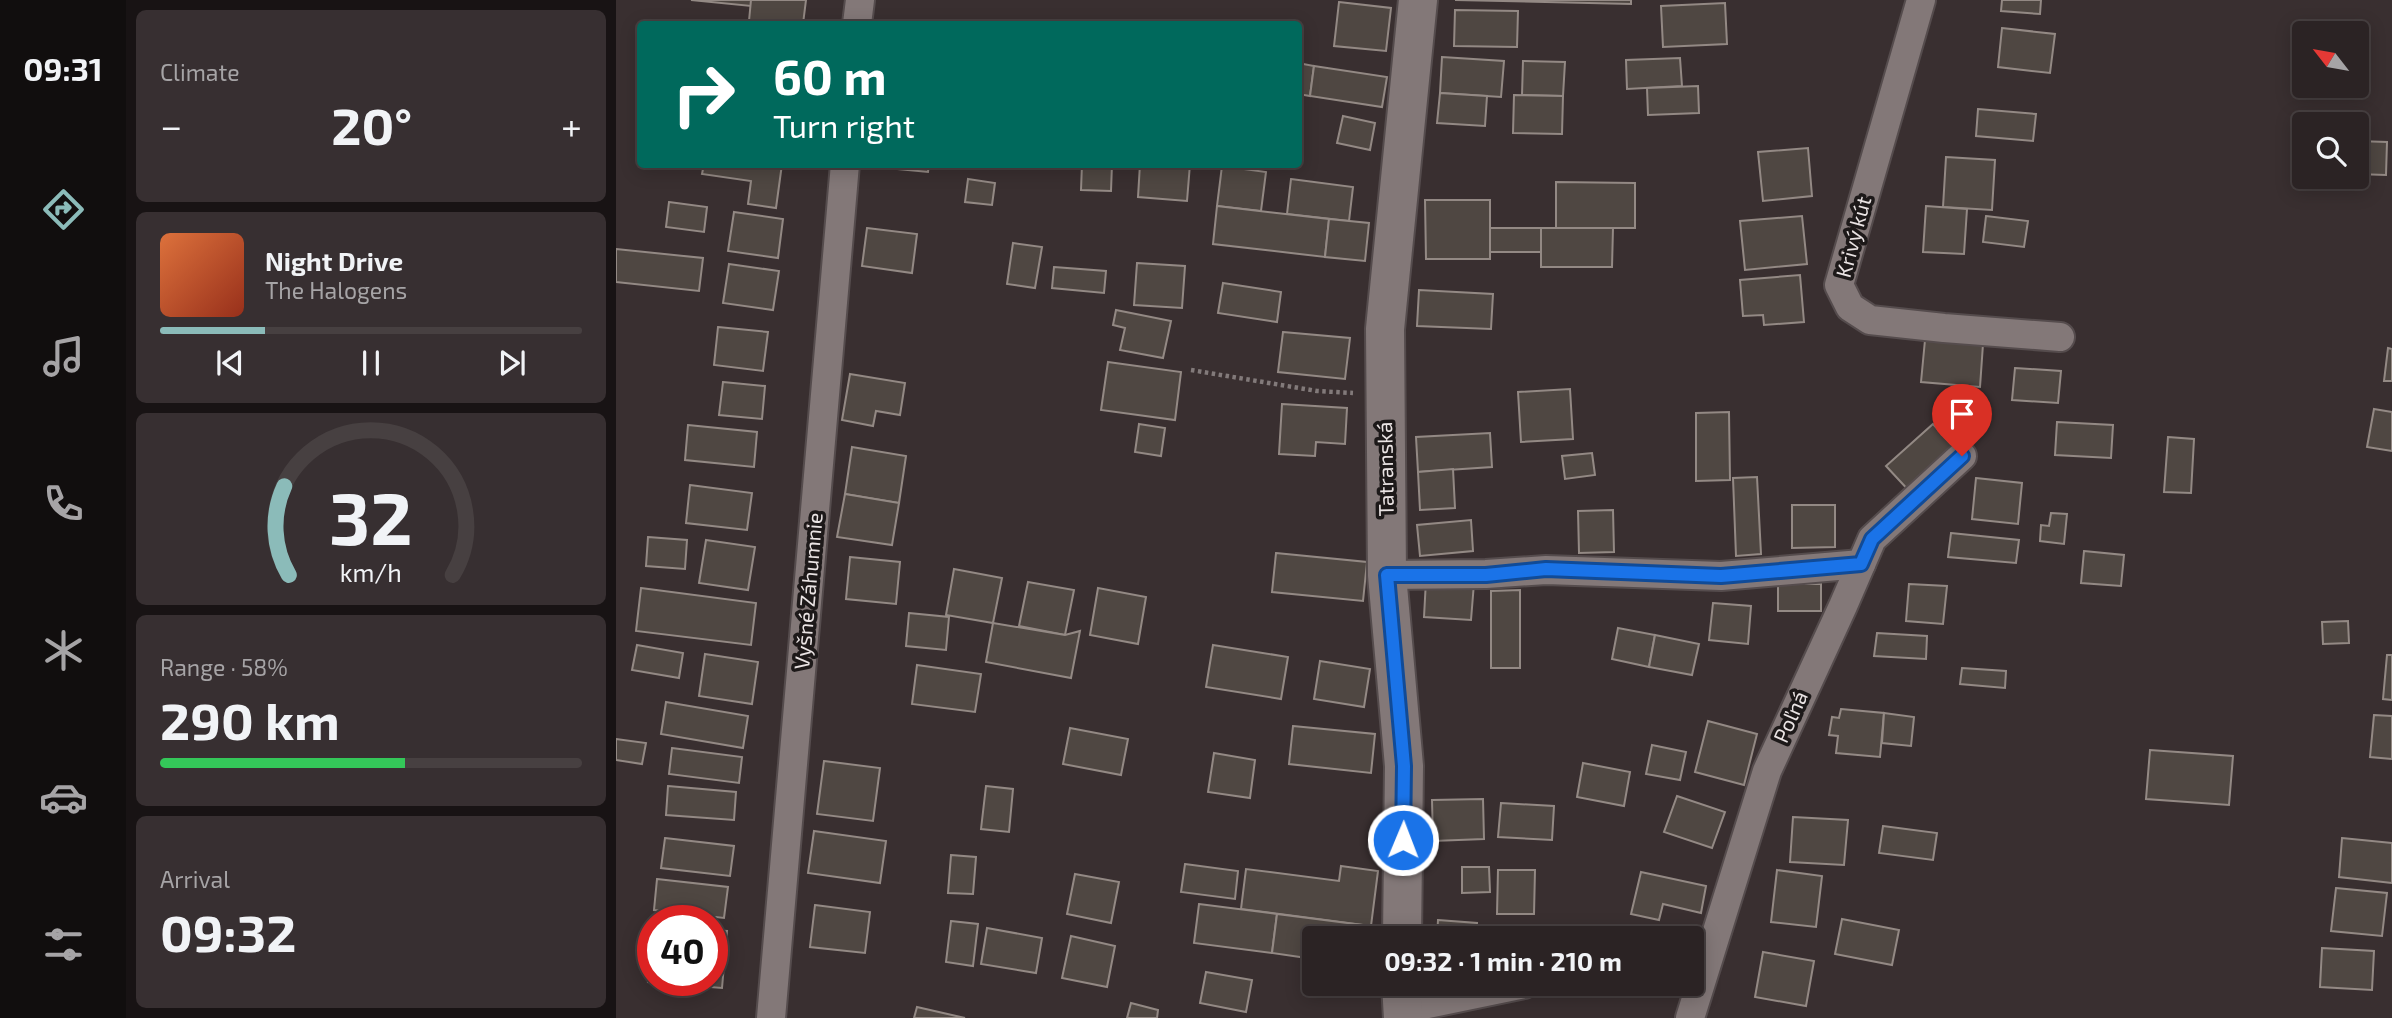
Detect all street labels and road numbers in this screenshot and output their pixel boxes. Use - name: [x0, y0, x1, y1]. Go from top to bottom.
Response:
- street label: Krivý kút: [1830, 193, 1875, 280]
- street label: Tatranská: [1371, 421, 1398, 517]
- street label: Vyšné Záhumnie: [788, 511, 827, 670]
- street label: Poľná: [1767, 687, 1812, 746]

